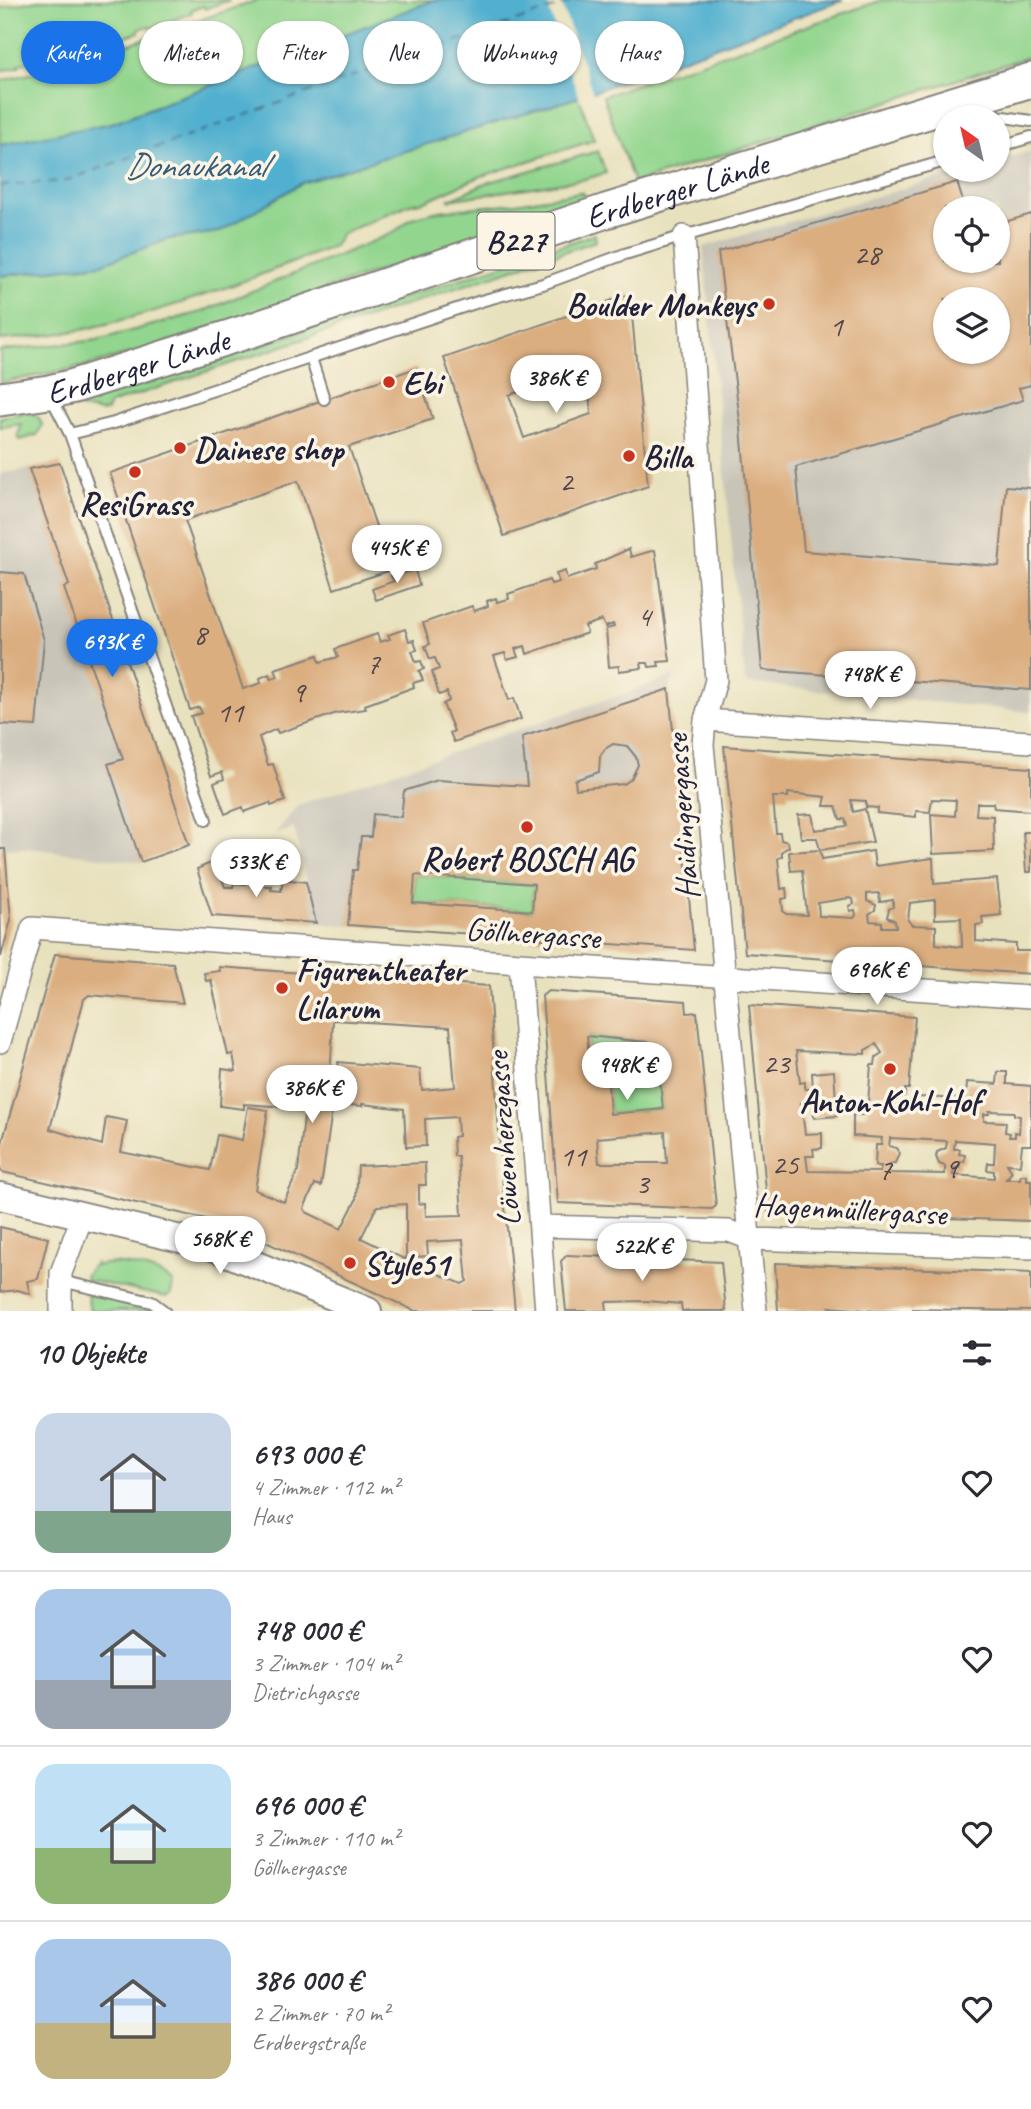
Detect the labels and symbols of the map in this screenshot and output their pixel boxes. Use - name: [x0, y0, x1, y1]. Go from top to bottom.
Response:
- north arrow: [933, 105, 1010, 182]
- street label: Erdberger Lände: [580, 142, 775, 238]
- water label: Donaukanal: [125, 143, 277, 188]
- road number: B227: [477, 213, 554, 270]
- house number: 28: [854, 235, 883, 273]
- place label: Boulder Monkeys: [566, 284, 758, 326]
- marker: Boulder Monkeys: [761, 296, 777, 312]
- house number: 1: [829, 307, 844, 345]
- street label: Erdberger Lände: [43, 318, 236, 414]
- pin: 386K €: [499, 356, 613, 415]
- place label: Ebi: [403, 362, 446, 404]
- marker: Ebi: [381, 374, 397, 390]
- place label: Dainese shop: [194, 428, 345, 470]
- place label: Billa: [643, 436, 695, 478]
- marker: Dainese shop: [172, 440, 188, 456]
- marker: Billa: [621, 448, 637, 464]
- house number: 2: [559, 462, 575, 500]
- marker: ResiGrass: [127, 464, 143, 480]
- place label: ResiGrass: [79, 483, 195, 525]
- pin: 445K €: [340, 526, 454, 585]
- house number: 4: [637, 597, 653, 635]
- house number: 8: [193, 615, 209, 653]
- pin: 693K €: [55, 620, 169, 679]
- house number: 7: [366, 644, 381, 682]
- pin: 748K €: [813, 652, 927, 711]
- house number: 9: [291, 673, 307, 711]
- house number: 11: [217, 693, 245, 731]
- street label: Haidingergasse: [655, 731, 709, 901]
- marker: Robert BOSCH AG: [519, 819, 535, 835]
- place label: Robert BOSCH AG: [421, 838, 636, 880]
- pin: 533K €: [199, 839, 313, 899]
- street label: Göllnergasse: [464, 907, 604, 959]
- pin: 696K €: [820, 948, 934, 1007]
- place label: Figurentheater Lilarum: [296, 949, 469, 1029]
- marker: Figurentheater Lilarum: [274, 980, 290, 996]
- pin: 948K €: [570, 1042, 684, 1102]
- house number: 23: [763, 1044, 792, 1082]
- street label: Löwenherzgasse: [476, 1048, 530, 1228]
- marker: Anton-Kohl-Hof: [882, 1061, 898, 1077]
- pin: 386K €: [255, 1066, 369, 1125]
- place label: Anton-Kohl-Hof: [800, 1080, 987, 1122]
- house number: 11: [560, 1137, 588, 1175]
- house number: 25: [772, 1145, 800, 1183]
- house number: 9: [944, 1149, 960, 1187]
- house number: 7: [878, 1150, 893, 1188]
- house number: 3: [635, 1164, 651, 1202]
- street label: Hagenmüllergasse: [753, 1183, 950, 1235]
- pin: 568K €: [163, 1216, 277, 1276]
- pin: 522K €: [585, 1224, 699, 1283]
- place label: Style51: [364, 1243, 452, 1285]
- marker: Style51: [342, 1255, 358, 1271]

